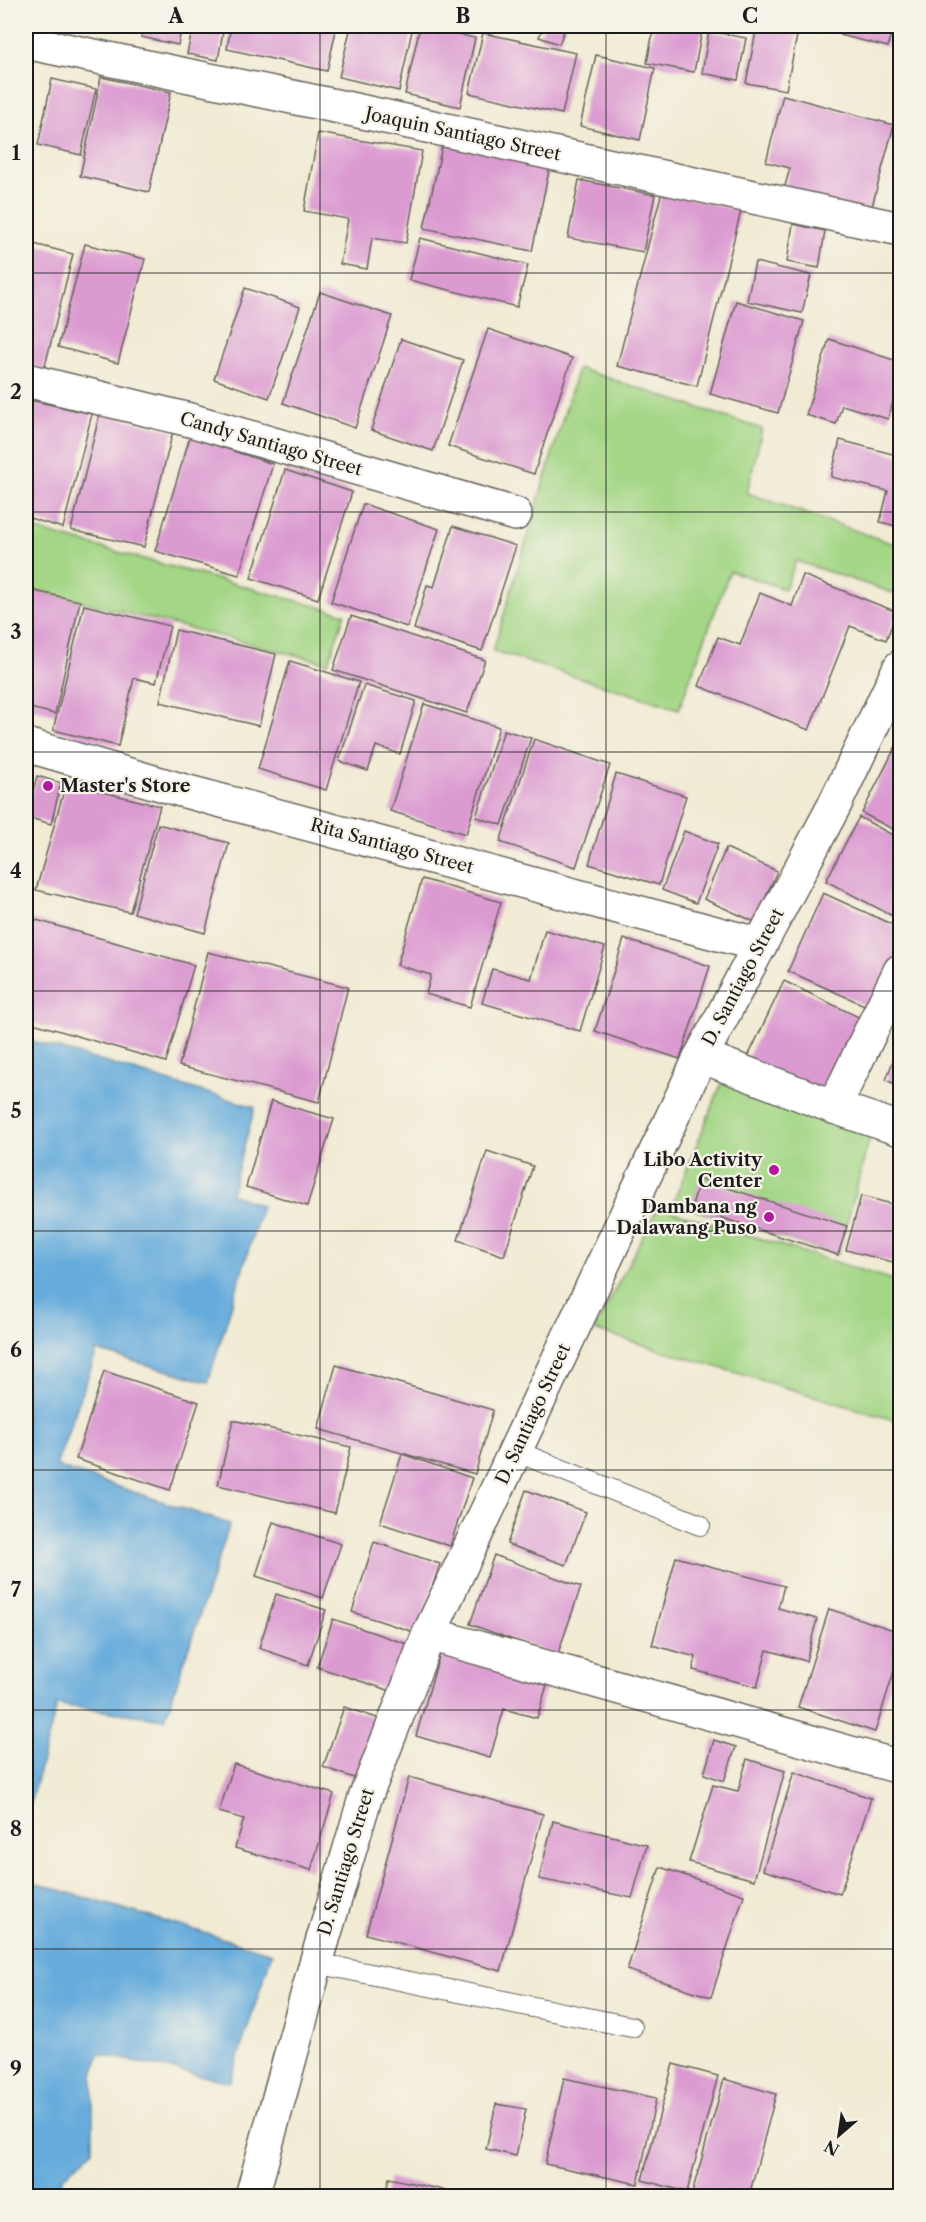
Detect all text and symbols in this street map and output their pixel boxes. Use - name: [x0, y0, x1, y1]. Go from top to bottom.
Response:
- text: A: [167, 4, 184, 28]
- text: B: [456, 4, 471, 28]
- text: C: [742, 4, 758, 28]
- street label: Joaquin Santiago Street: [360, 102, 563, 166]
- text: 1: [12, 141, 21, 165]
- text: 2: [10, 380, 22, 404]
- street label: Candy Santiago Street: [177, 407, 365, 481]
- text: 3: [10, 620, 22, 644]
- place label: Master's Store: [60, 775, 191, 797]
- marker: Master's Store: [41, 779, 55, 793]
- street label: Rita Santiago Street: [308, 814, 477, 879]
- text: 4: [10, 859, 22, 883]
- street label: D. Santiago Street: [697, 904, 789, 1050]
- text: 5: [10, 1099, 22, 1123]
- place label: Libo Activity Center: [643, 1149, 763, 1192]
- marker: Libo Activity Center: [767, 1163, 781, 1177]
- place label: Dambana ng Dalawang Puso: [616, 1196, 758, 1239]
- marker: Dambana ng Dalawang Puso: [762, 1210, 776, 1224]
- text: 6: [10, 1338, 22, 1362]
- street label: D. Santiago Street: [491, 1340, 576, 1488]
- text: 7: [11, 1578, 22, 1602]
- street label: D. Santiago Street: [313, 1785, 379, 1938]
- text: 8: [10, 1817, 22, 1841]
- text: 9: [10, 2057, 22, 2081]
- north arrow: [809, 2105, 869, 2165]
- text: N: [821, 2136, 843, 2160]

